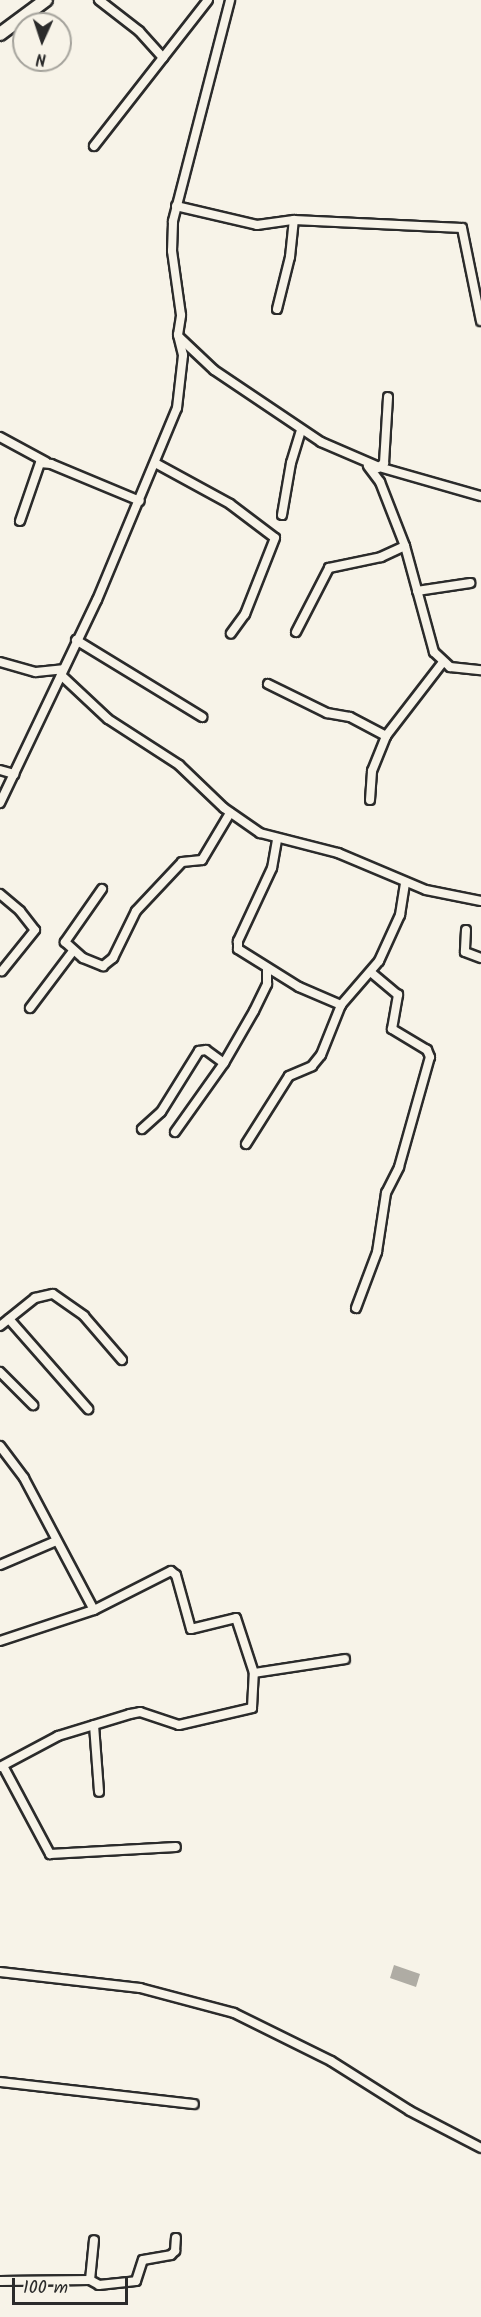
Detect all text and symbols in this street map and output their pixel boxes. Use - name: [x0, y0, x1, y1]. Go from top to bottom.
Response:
- north arrow: [12, 12, 72, 72]
- text: N: [35, 46, 47, 71]
- scale bar: [15, 2266, 130, 2304]
- text: 100 m: [23, 2274, 68, 2303]

